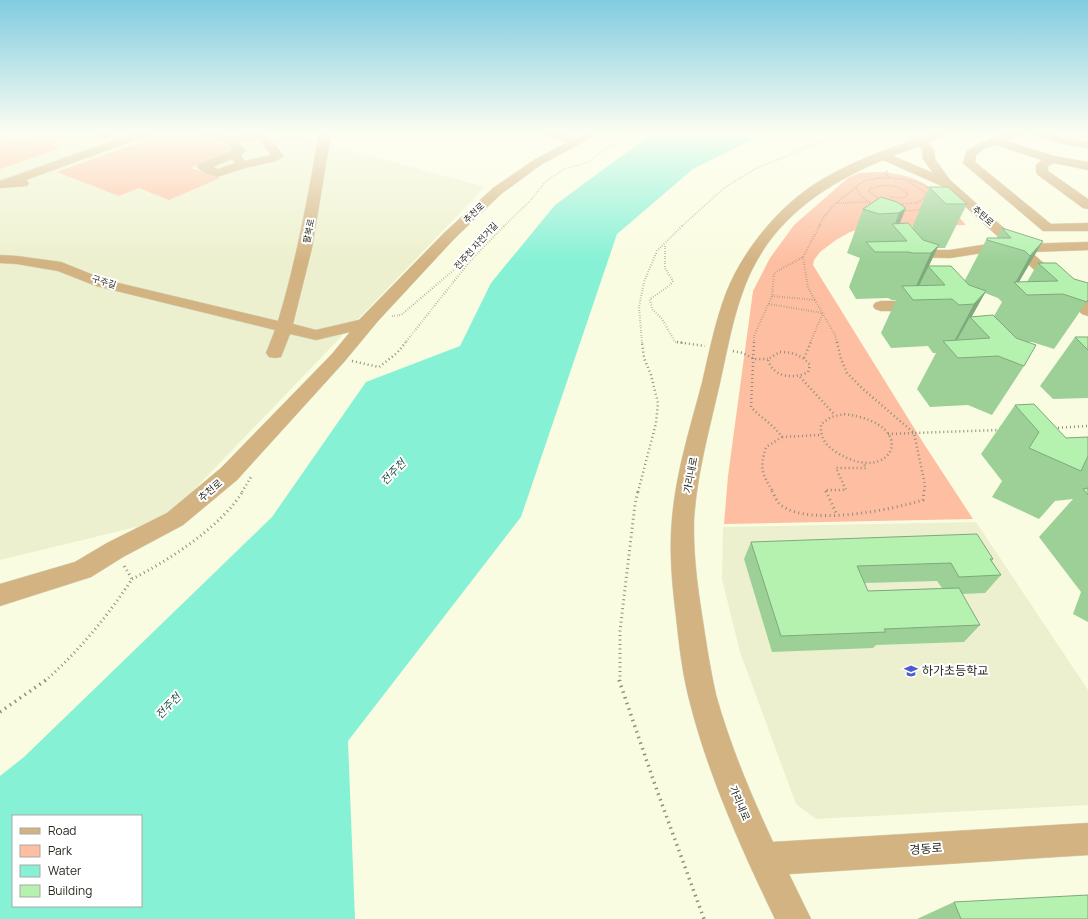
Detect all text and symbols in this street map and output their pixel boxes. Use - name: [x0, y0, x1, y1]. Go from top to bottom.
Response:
- street label: 추천로: [460, 199, 487, 226]
- street label: 추탄로: [970, 202, 997, 229]
- street label: 팔복로: [300, 217, 317, 244]
- street label: 전주천 자전거길: [451, 219, 500, 272]
- street label: 구주길: [90, 272, 118, 291]
- water label: 전주천: [377, 454, 410, 488]
- street label: 가리내로: [680, 456, 700, 494]
- street label: 추천로: [195, 476, 225, 504]
- place label: 하가초등학교: [922, 662, 988, 679]
- school or university icon: 하가초등학교: [903, 663, 919, 679]
- water label: 전주천: [152, 688, 185, 722]
- street label: 가리내로: [726, 783, 754, 823]
- legend: [12, 815, 142, 907]
- text: Road: [48, 822, 76, 839]
- street label: 경동로: [909, 839, 943, 858]
- text: Park: [48, 842, 73, 859]
- text: Water: [48, 862, 82, 879]
- text: Building: [48, 882, 92, 899]

